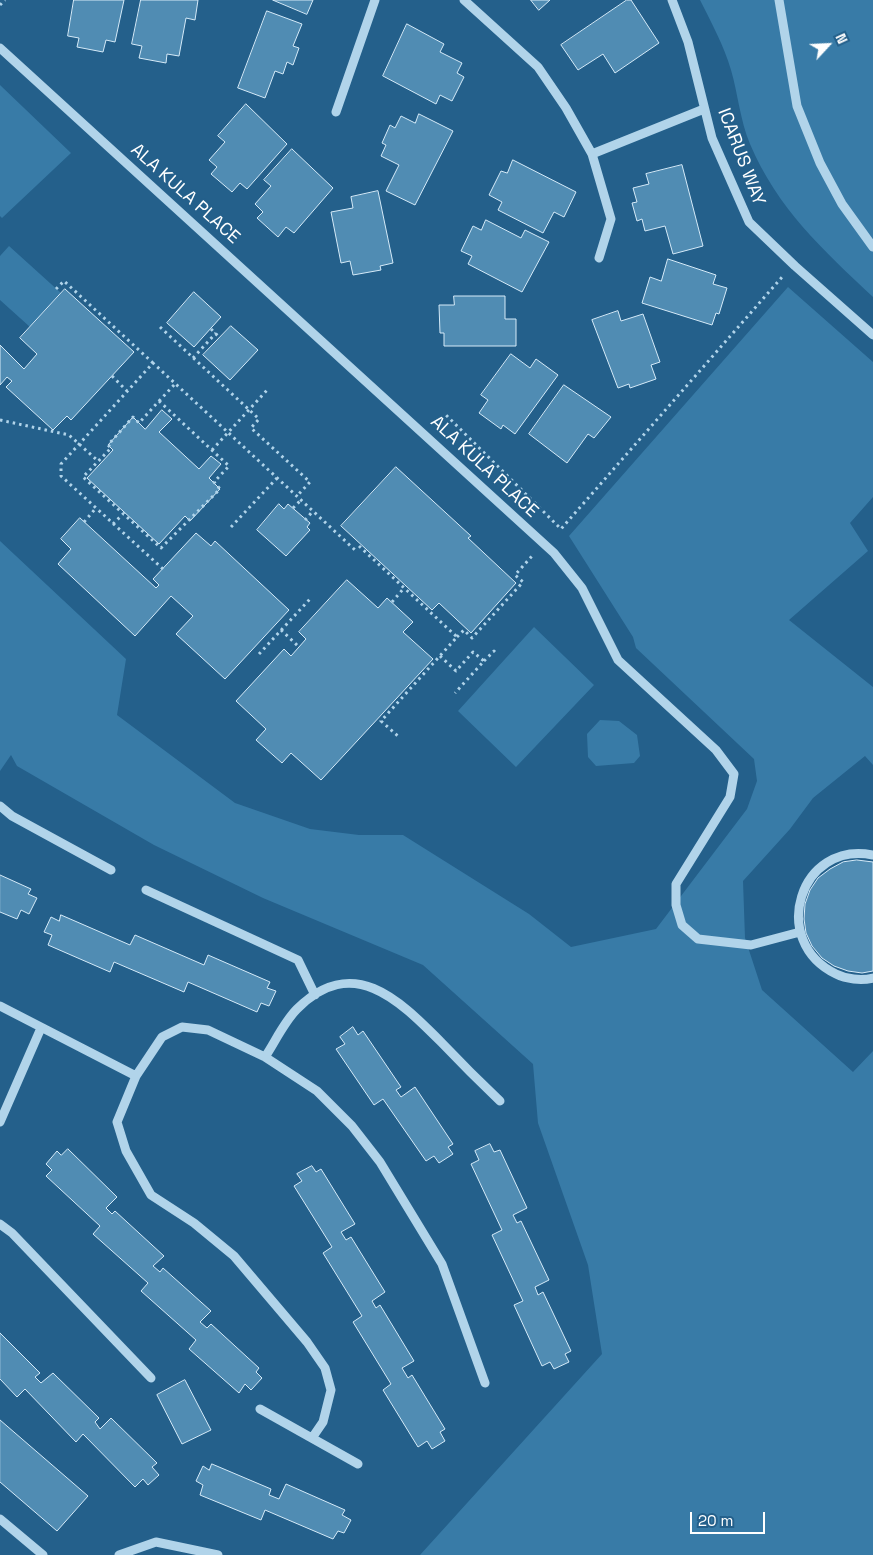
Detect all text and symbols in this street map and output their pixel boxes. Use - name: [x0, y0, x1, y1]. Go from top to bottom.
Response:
- north arrow: [803, 20, 853, 70]
- text: N: [831, 31, 852, 47]
- street label: ICARUS WAY: [713, 105, 769, 209]
- street label: ALA KULA PLACE: [126, 139, 244, 249]
- street label: ALA KULA PLACE: [426, 412, 542, 522]
- scale bar: [693, 1502, 768, 1534]
- text: 20 m: [698, 1511, 733, 1530]

